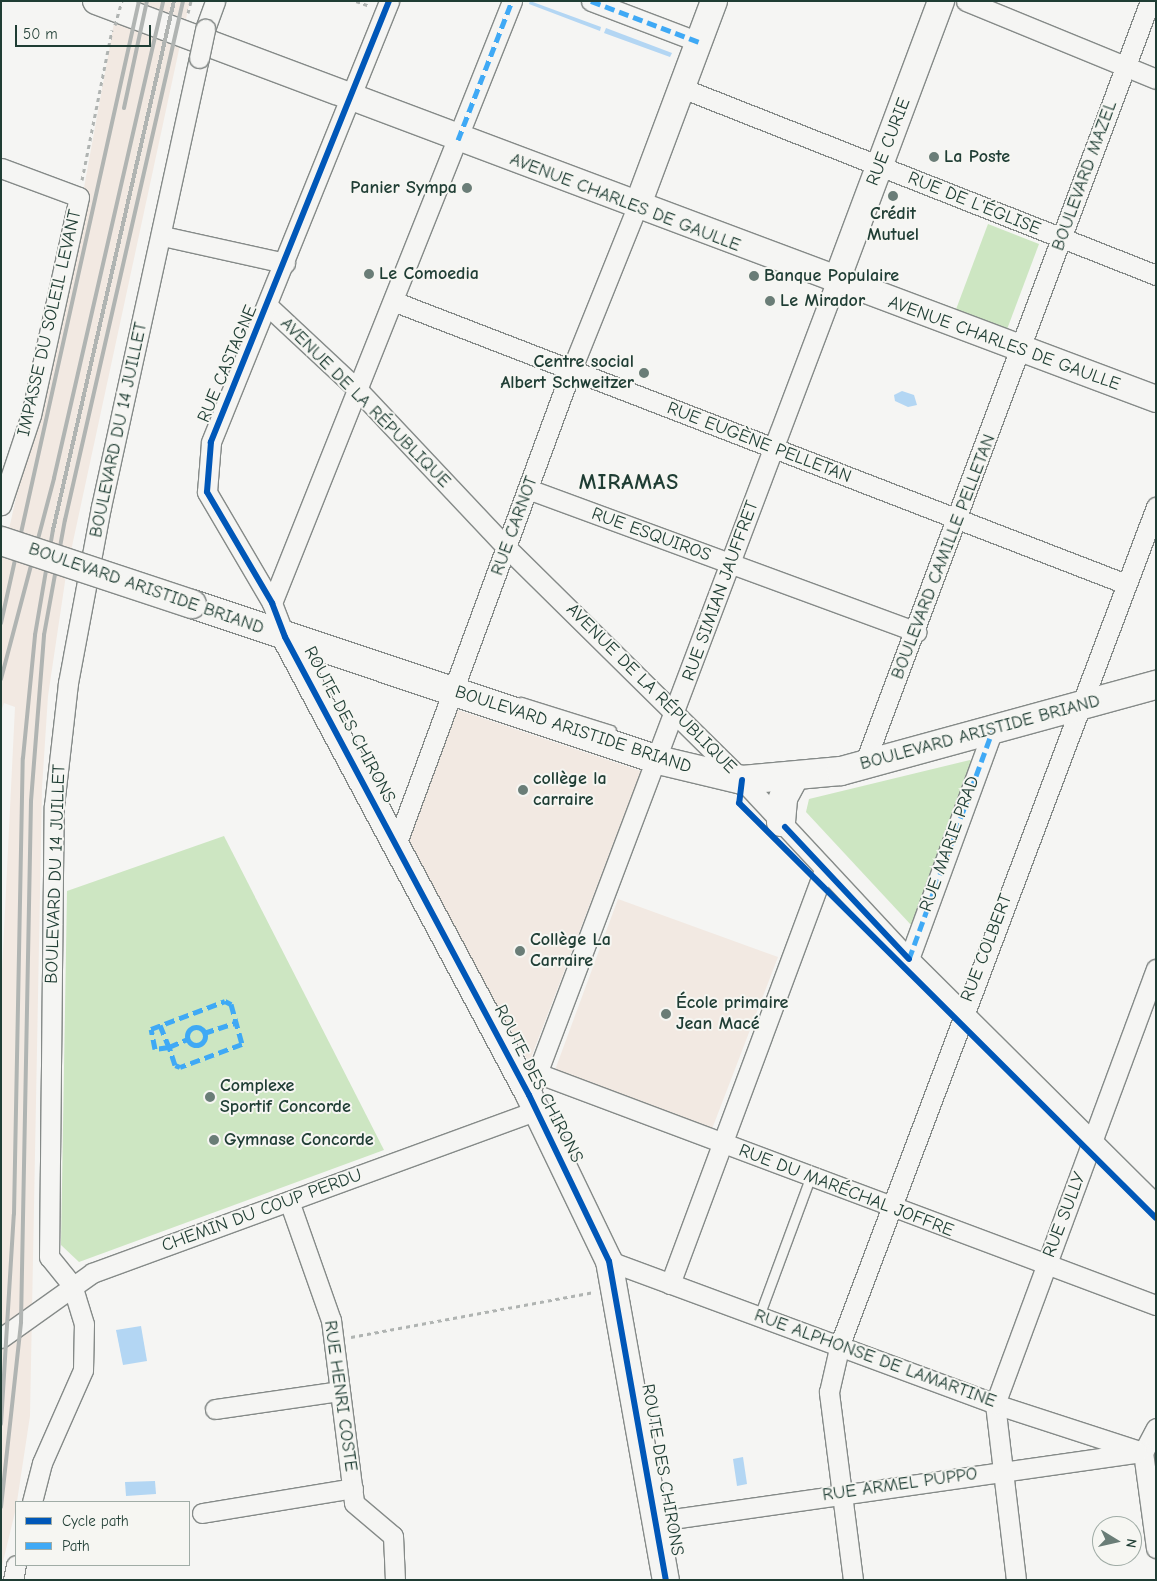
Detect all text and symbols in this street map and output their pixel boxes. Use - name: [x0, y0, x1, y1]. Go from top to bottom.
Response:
- scale bar: [18, 15, 154, 47]
- text: 50 m: [23, 25, 58, 43]
- street label: RUE CURIE: [862, 95, 916, 189]
- street label: BOULEVARD MAZEL: [1048, 98, 1122, 254]
- place label: La Poste: [944, 146, 1010, 168]
- street label: AVENUE CHARLES DE GAULLE: [507, 149, 743, 257]
- marker: La Poste: [928, 151, 940, 163]
- street label: RUE DE L'ÉGLISE: [905, 168, 1043, 240]
- place label: Panier Sympa: [350, 177, 457, 199]
- marker: Panier Sympa: [461, 182, 473, 194]
- marker: Crédit Mutuel: [887, 190, 899, 202]
- place label: Crédit Mutuel: [867, 204, 919, 246]
- street label: IMPASSE DU SOLEIL LEVANT: [13, 208, 87, 438]
- place label: Le Comoedia: [379, 263, 479, 285]
- place label: Banque Populaire: [764, 265, 899, 287]
- marker: Le Comoedia: [363, 268, 375, 280]
- marker: Banque Populaire: [748, 270, 760, 282]
- place label: Le Mirador: [780, 290, 865, 312]
- street label: AVENUE CHARLES DE GAULLE: [885, 292, 1123, 396]
- marker: Le Mirador: [764, 295, 776, 307]
- street label: RUE CASTAGNE: [194, 302, 262, 426]
- street label: AVENUE DE LA RÉPUBLIQUE: [275, 313, 455, 493]
- street label: BOULEVARD DU 14 JUILLET: [86, 320, 152, 540]
- place label: Centre social Albert Schweitzer: [500, 352, 634, 394]
- marker: Centre social Albert Schweitzer: [638, 367, 650, 379]
- street label: RUE EUGÈNE PELLETAN: [664, 398, 854, 488]
- street label: BOULEVARD CAMILLE PELLETAN: [887, 432, 1001, 682]
- district label: MIRAMAS: [578, 470, 680, 496]
- street label: RUE CARNOT: [487, 473, 543, 579]
- street label: RUE SIMIAN JAUFFRET: [678, 498, 764, 684]
- street label: RUE ESQUIROS: [588, 503, 714, 567]
- street label: BOULEVARD ARISTIDE BRIAND: [25, 539, 267, 639]
- street label: AVENUE DE LA RÉPUBLIQUE: [561, 599, 741, 779]
- street label: ROUTE DES CHIRONS: [299, 643, 399, 807]
- street label: BOULEVARD ARISTIDE BRIAND: [452, 681, 694, 779]
- street label: BOULEVARD ARISTIDE BRIAND: [858, 691, 1102, 775]
- street label: BOULEVARD DU 14 JUILLET: [41, 764, 71, 984]
- place label: collège la carraire: [533, 769, 607, 812]
- street label: RUE MARIE PRAD: [915, 773, 985, 915]
- marker: collège la carraire: [517, 784, 529, 796]
- street label: RUE COLBERT: [957, 891, 1017, 1005]
- place label: Collège La Carraire: [530, 930, 611, 972]
- marker: Collège La Carraire: [514, 945, 526, 957]
- place label: École primaire Jean Macé: [676, 993, 788, 1036]
- street label: ROUTE DES CHIRONS: [489, 1001, 587, 1167]
- marker: École primaire Jean Macé: [660, 1008, 672, 1020]
- place label: Complexe Sportif Concorde: [220, 1076, 351, 1118]
- marker: Complexe Sportif Concorde: [204, 1091, 216, 1103]
- place label: Gymnase Concorde: [224, 1129, 374, 1151]
- marker: Gymnase Concorde: [208, 1134, 220, 1146]
- street label: RUE DU MARÉCHAL JOFFRE: [735, 1140, 957, 1242]
- street label: CHEMIN DU COUP PERDU: [159, 1165, 365, 1257]
- street label: RUE SULLY: [1039, 1169, 1091, 1261]
- street label: RUE ALPHONSE DE LAMARTINE: [751, 1305, 999, 1413]
- street label: RUE HENRI COSTE: [319, 1319, 361, 1473]
- street label: ROUTE DES CHIRONS: [636, 1382, 688, 1558]
- street label: RUE ARMEL PUPPO: [821, 1463, 979, 1507]
- legend: [15, 1501, 190, 1566]
- text: Cycle path: [62, 1512, 129, 1530]
- north arrow: [1092, 1516, 1142, 1566]
- text: Path: [62, 1537, 90, 1555]
- text: N: [1122, 1537, 1140, 1549]

